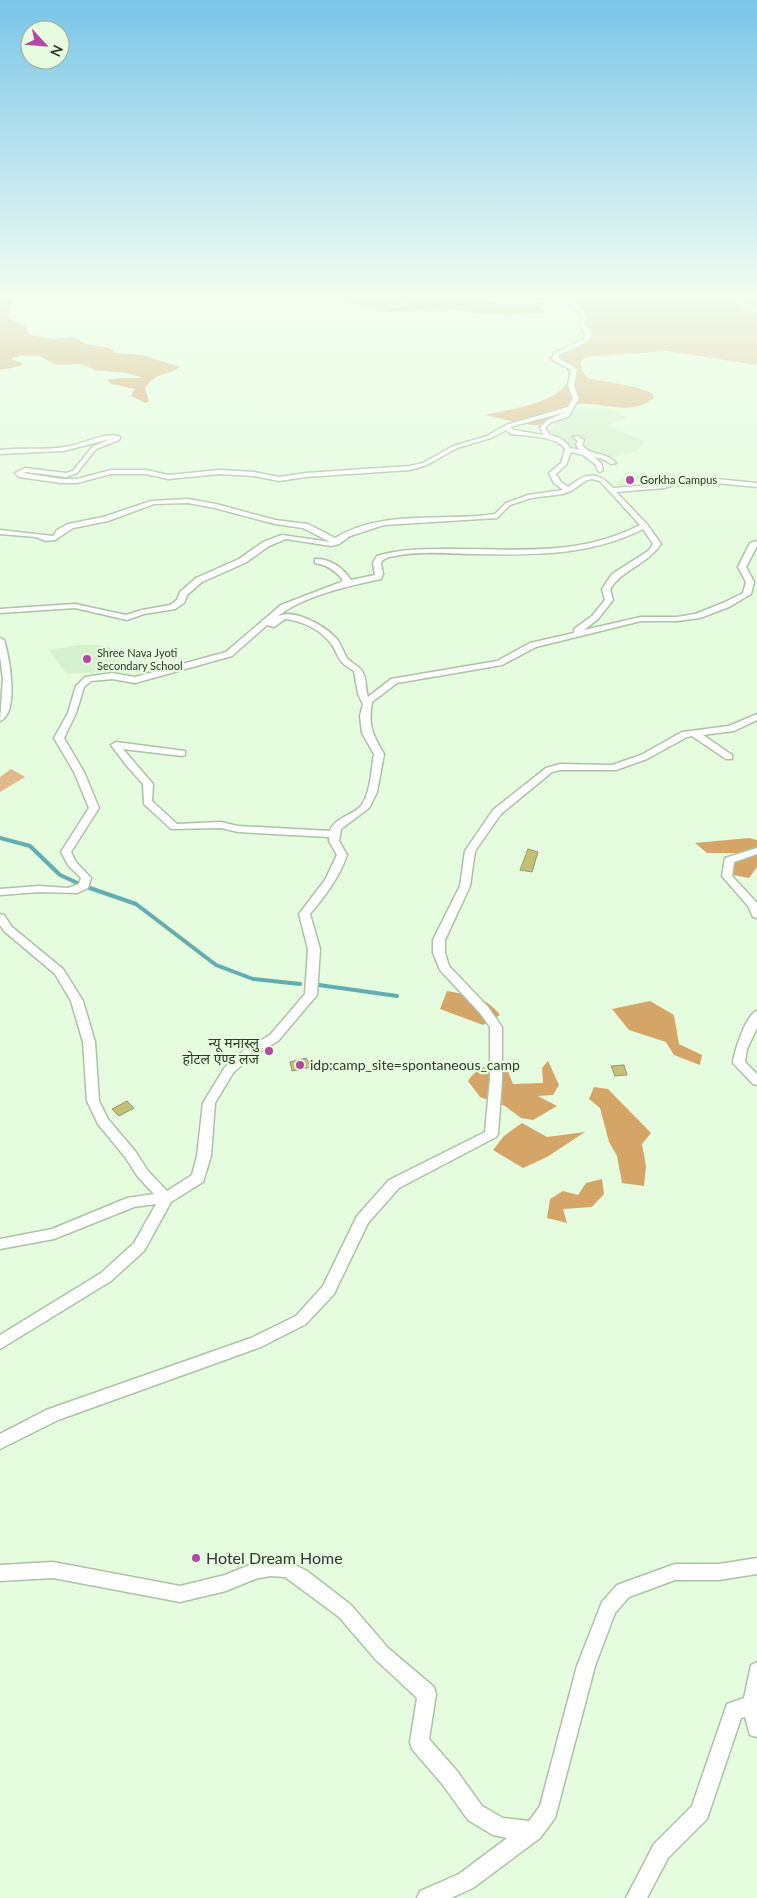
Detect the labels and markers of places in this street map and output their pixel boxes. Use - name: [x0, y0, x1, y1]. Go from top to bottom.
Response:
- place label: Gorkha Campus: [640, 473, 717, 486]
- marker: Gorkha Campus: [624, 474, 636, 486]
- place label: Shree Nava Jyoti Secondary School: [97, 646, 183, 672]
- marker: Shree Nava Jyoti Secondary School: [81, 653, 93, 665]
- place label: न्यू मनास्लु होटल एण्ड लज: [182, 1034, 260, 1067]
- marker: न्यू मनास्लु होटल एण्ड लज: [263, 1045, 275, 1057]
- place label: idp:camp_site=spontaneous_camp: [310, 1056, 520, 1073]
- marker: idp:camp_site=spontaneous_camp: [294, 1059, 306, 1071]
- place label: Hotel Dream Home: [206, 1548, 343, 1567]
- marker: Hotel Dream Home: [190, 1552, 202, 1564]

